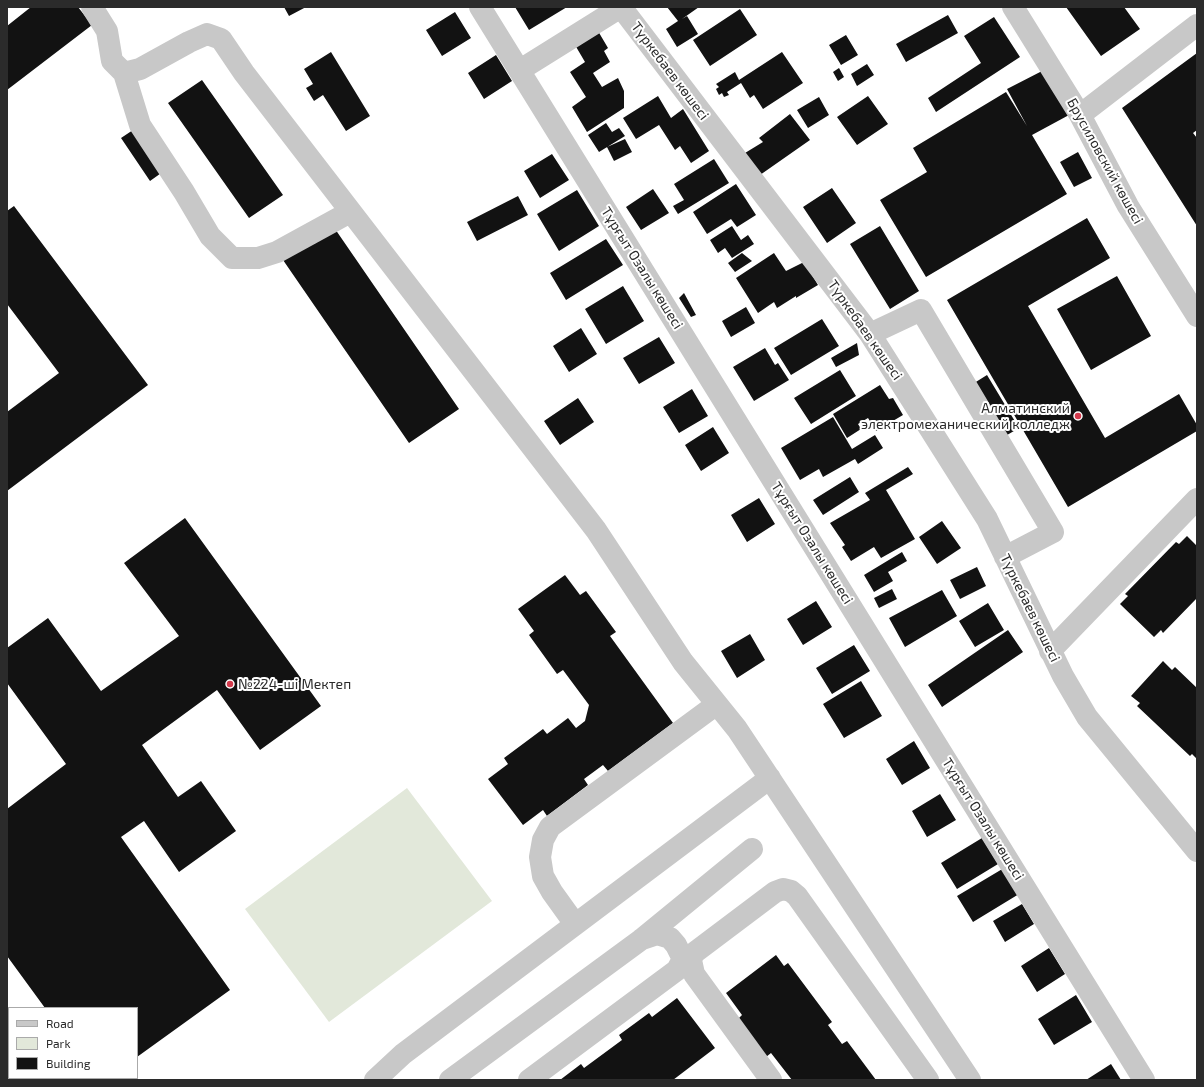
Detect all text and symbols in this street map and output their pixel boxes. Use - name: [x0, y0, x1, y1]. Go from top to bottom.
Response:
- street label: Түркебаев көшесі: [628, 19, 712, 123]
- street label: Брусиловский көшесі: [1063, 95, 1147, 227]
- street label: Тұрғыт Озалы көшесі: [598, 204, 686, 332]
- street label: Түркебаев көшесі: [824, 277, 906, 383]
- place label: Алматинский электромеханический колледж: [861, 400, 1070, 432]
- marker: Алматинский электромеханический колледж: [1073, 411, 1083, 421]
- street label: Тұрғыт Озалы көшесі: [768, 479, 856, 607]
- street label: Түркебаев көшесі: [997, 551, 1063, 665]
- place label: №224-ші Мектеп: [238, 676, 351, 692]
- marker: №224-ші Мектеп: [225, 679, 235, 689]
- street label: Тұрғыт Озалы көшесі: [939, 755, 1027, 883]
- legend: [8, 1007, 138, 1079]
- text: Road: [46, 1016, 74, 1030]
- text: Park: [46, 1036, 71, 1050]
- text: Building: [46, 1056, 90, 1070]

